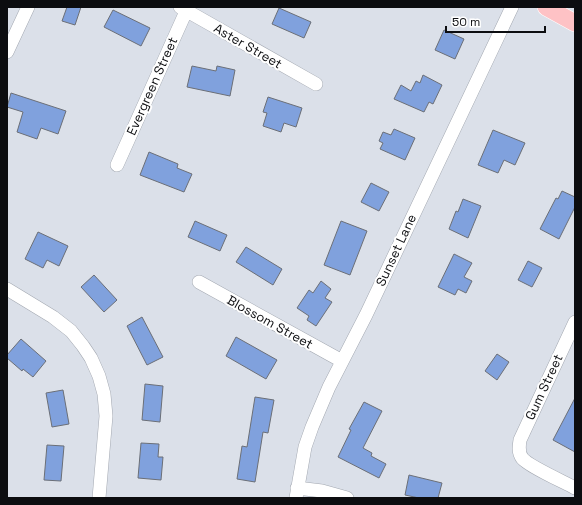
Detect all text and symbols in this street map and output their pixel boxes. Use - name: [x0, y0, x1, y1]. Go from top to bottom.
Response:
- scale bar: [446, 8, 545, 34]
- text: 50 m: [452, 14, 480, 30]
- street label: Aster Street: [211, 20, 285, 72]
- street label: Evergreen Street: [123, 34, 181, 138]
- street label: Sunset Lane: [372, 211, 420, 289]
- street label: Blossom Street: [224, 291, 316, 353]
- street label: Gum Street: [521, 351, 567, 423]

